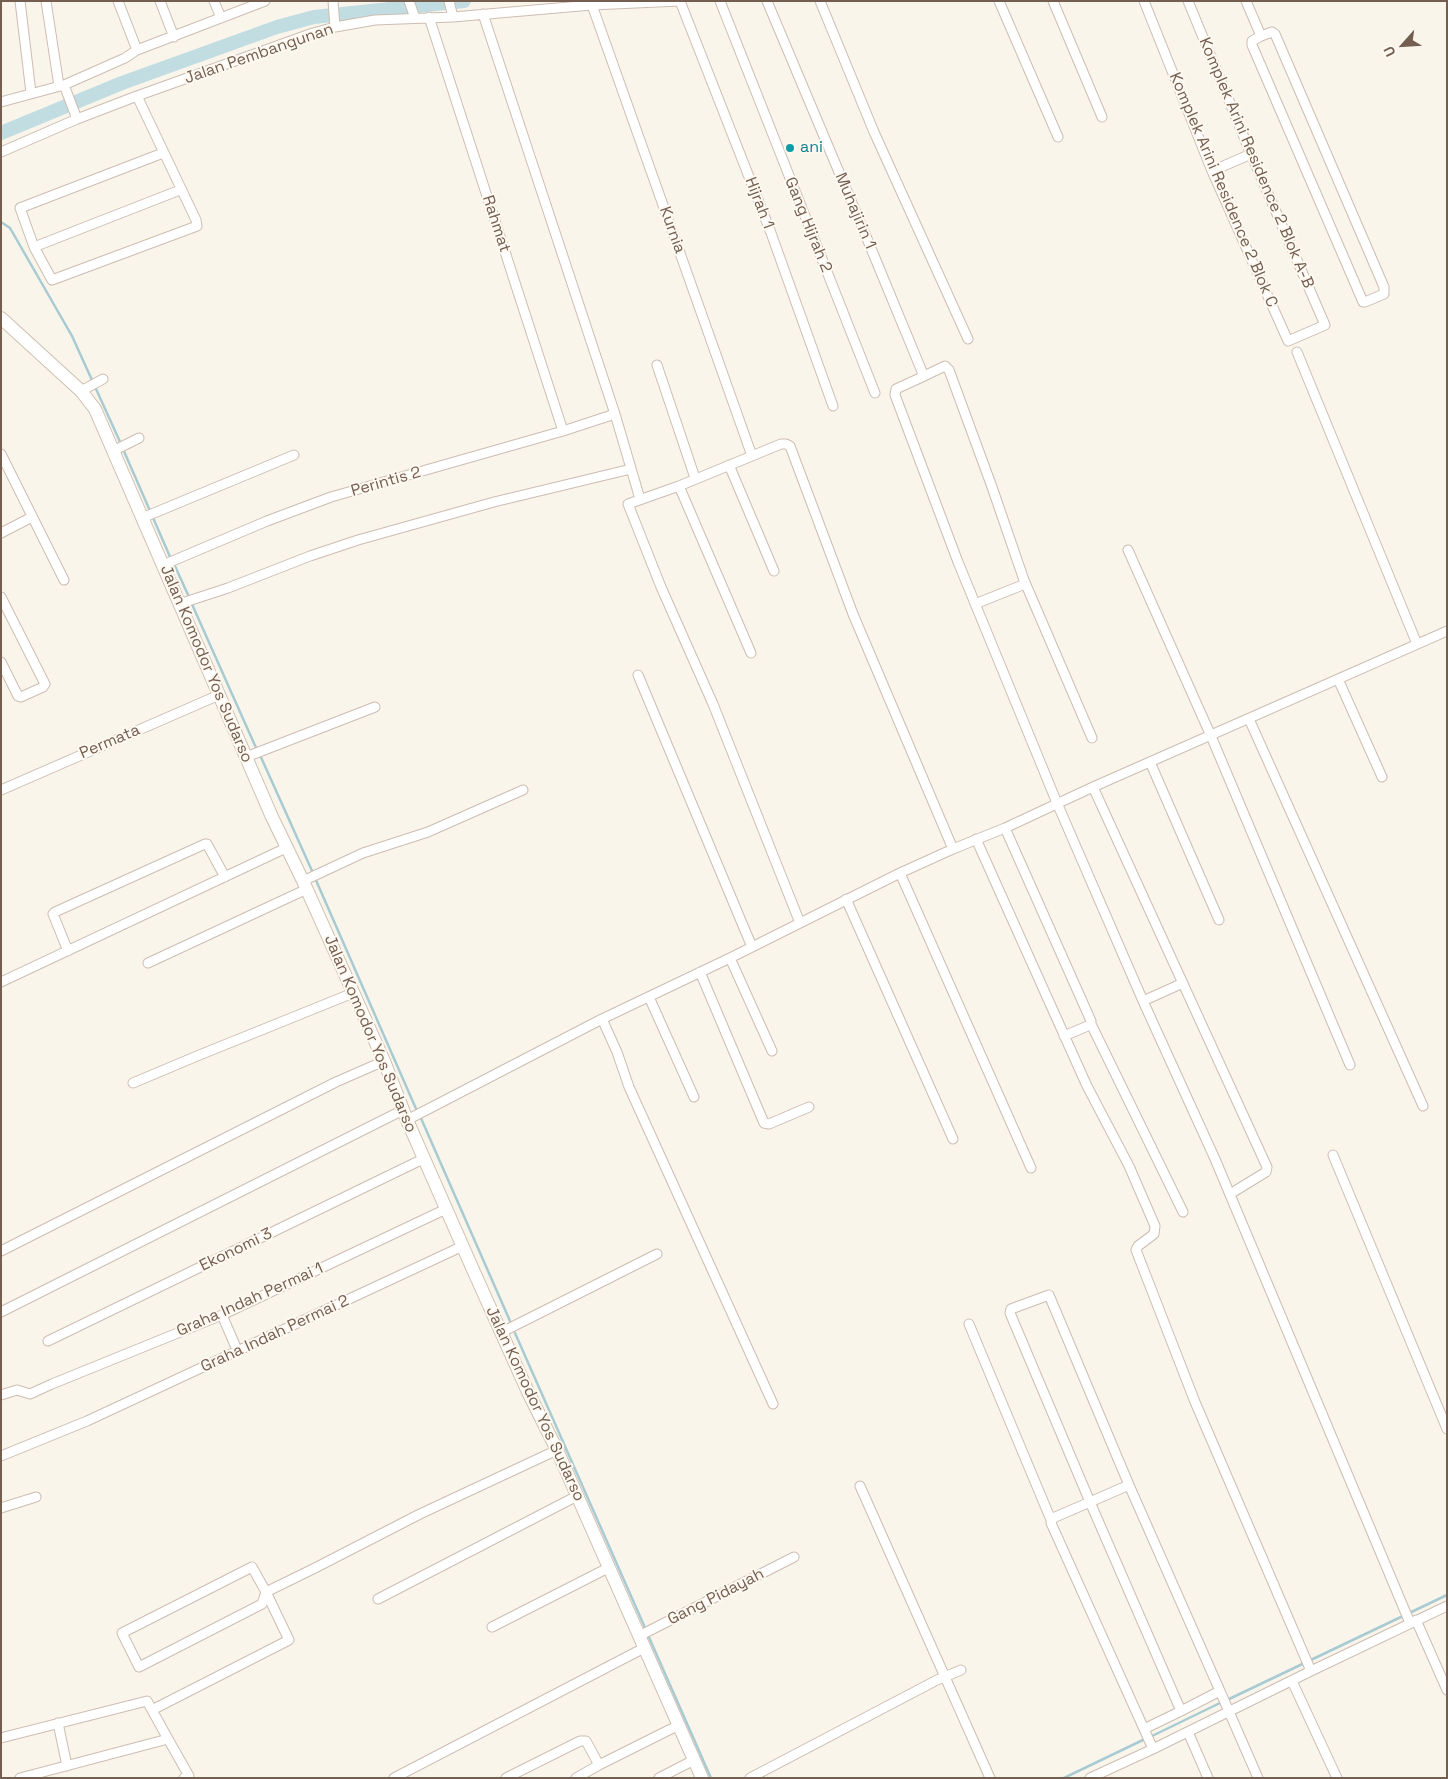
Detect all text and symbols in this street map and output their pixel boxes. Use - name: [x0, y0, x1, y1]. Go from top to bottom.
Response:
- street label: Jalan Pembangunan: [182, 20, 336, 88]
- north arrow: [1378, 20, 1428, 70]
- street label: Komplek Arini Residence 2 Blok A-B: [1194, 35, 1318, 291]
- text: U: [1379, 43, 1400, 60]
- street label: Komplek Arini Residence 2 Blok C: [1165, 70, 1281, 310]
- place label: ani: [800, 138, 823, 158]
- marker: ani: [784, 142, 796, 154]
- street label: Muhajirin 1: [830, 170, 880, 252]
- street label: Hijrah 1: [740, 174, 778, 232]
- street label: Gang Hijrah 2: [780, 175, 836, 275]
- street label: Rahmat: [478, 193, 514, 255]
- street label: Kurnia: [655, 204, 689, 256]
- street label: Perintis 2: [349, 463, 423, 501]
- street label: Jalan Komodor Yos Sudarso: [156, 562, 256, 766]
- street label: Permata: [77, 721, 143, 763]
- street label: Jalan Komodor Yos Sudarso: [320, 932, 420, 1136]
- street label: Ekonomi 3: [197, 1224, 275, 1276]
- street label: Graha Indah Permai 1: [174, 1259, 326, 1341]
- street label: Graha Indah Permai 2: [198, 1291, 352, 1377]
- street label: Jalan Komodor Yos Sudarso: [481, 1304, 589, 1504]
- street label: Gang Pidayah: [665, 1564, 767, 1630]

